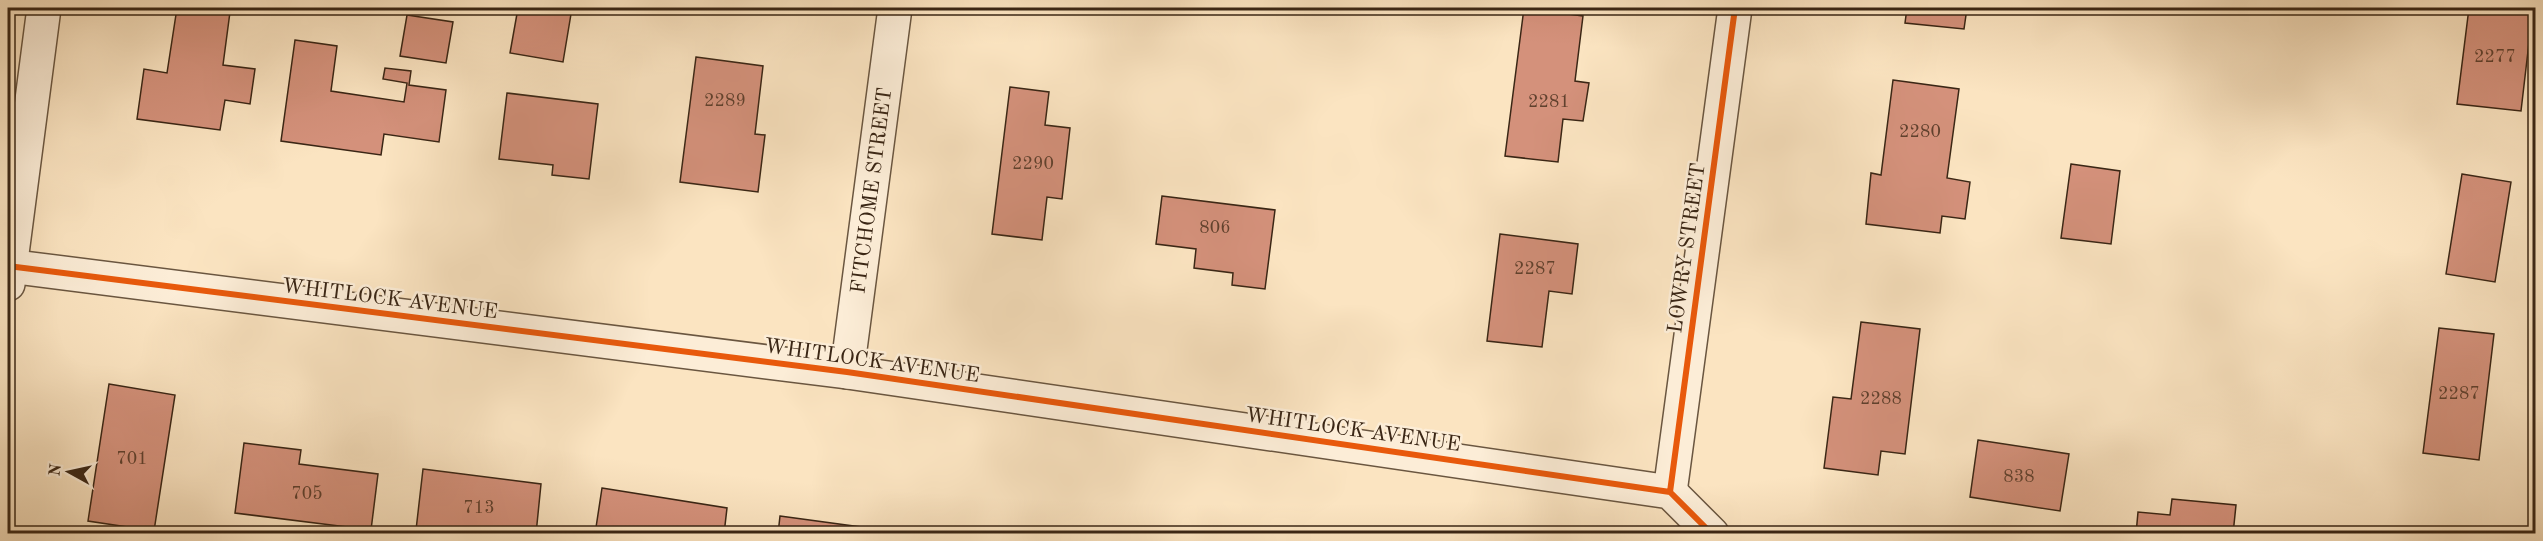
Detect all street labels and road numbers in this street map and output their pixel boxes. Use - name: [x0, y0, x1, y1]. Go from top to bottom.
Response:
- street label: FITCHOME STREET: [848, 86, 896, 295]
- street label: LOWRY STREET: [1665, 162, 1710, 335]
- street label: WHITLOCK AVENUE: [281, 276, 499, 323]
- street label: WHITLOCK AVENUE: [763, 336, 981, 387]
- street label: WHITLOCK AVENUE: [1244, 405, 1462, 456]

